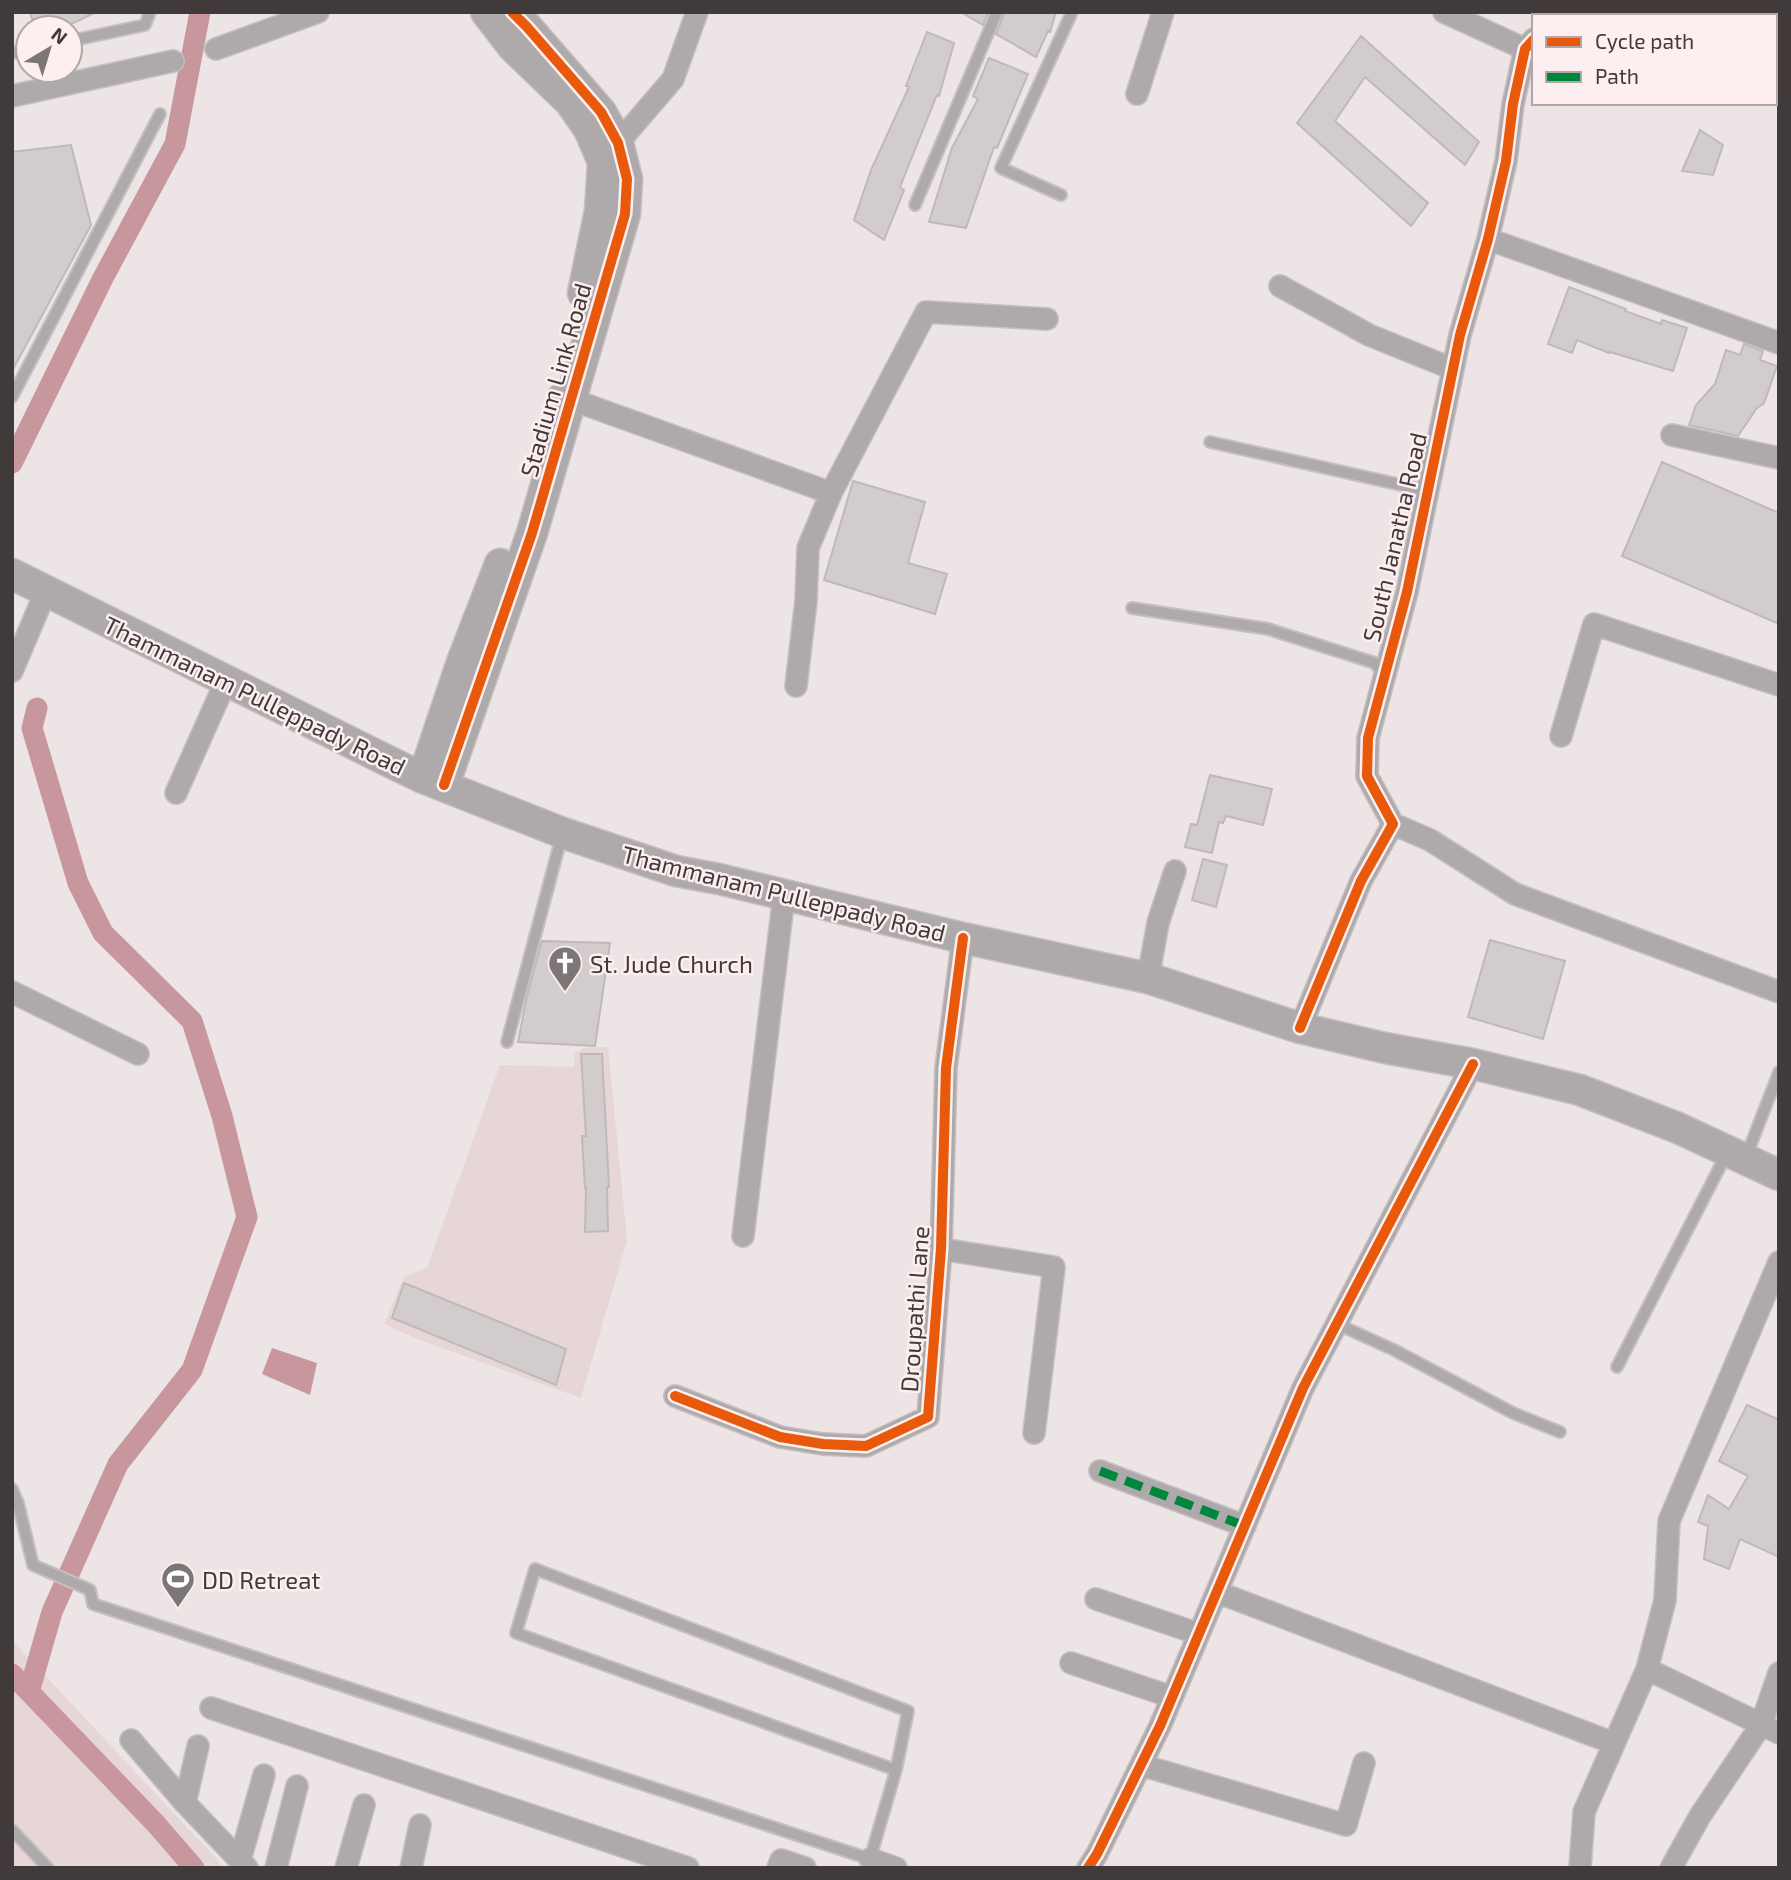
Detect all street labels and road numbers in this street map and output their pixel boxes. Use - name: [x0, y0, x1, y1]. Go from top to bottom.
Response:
- street label: Stadium Link Road: [513, 280, 597, 480]
- street label: South Janatha Road: [1356, 429, 1432, 645]
- street label: Thammanam Pulleppady Road: [99, 609, 411, 781]
- street label: Thammanam Pulleppady Road: [619, 839, 949, 947]
- street label: Droupathi Lane: [894, 1225, 934, 1393]

